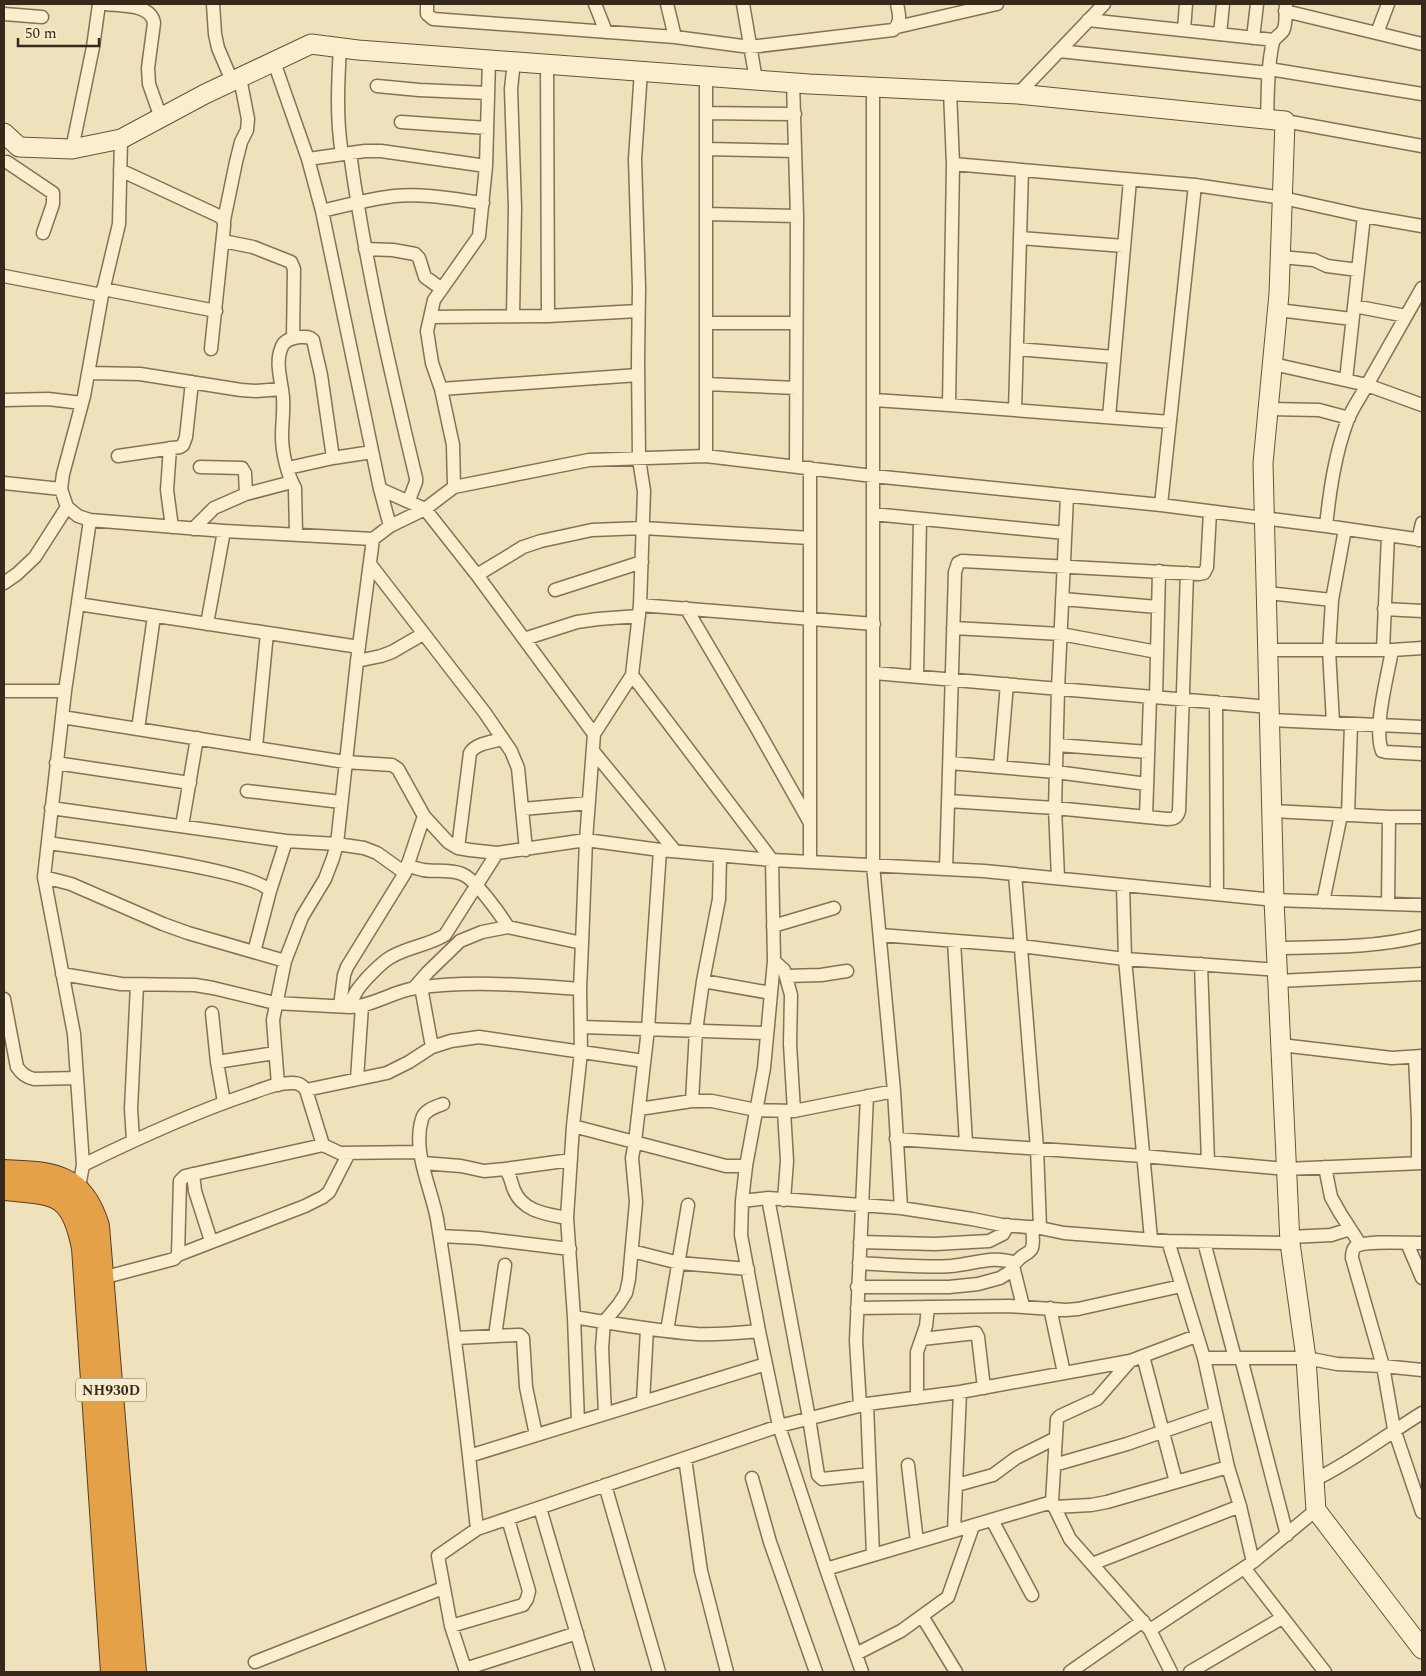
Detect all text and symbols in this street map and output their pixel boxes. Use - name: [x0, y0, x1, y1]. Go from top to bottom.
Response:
- scale bar: [18, 15, 99, 47]
- text: 50 m: [25, 22, 57, 45]
- road number: NH930D: [76, 1378, 146, 1402]

